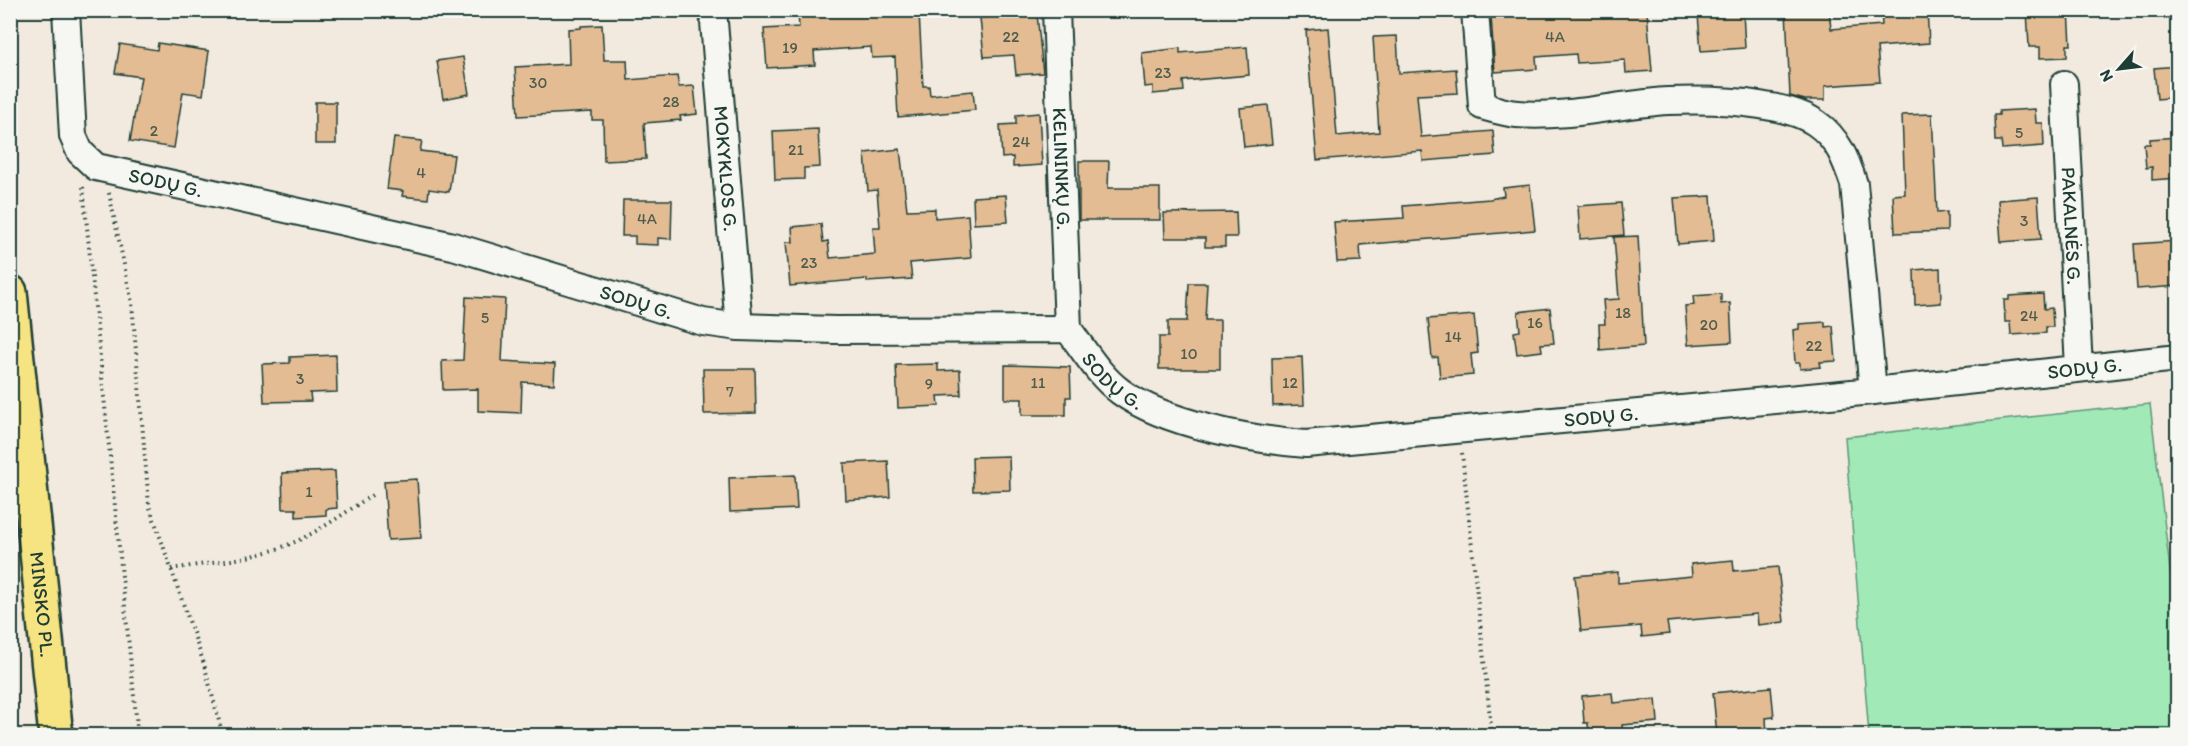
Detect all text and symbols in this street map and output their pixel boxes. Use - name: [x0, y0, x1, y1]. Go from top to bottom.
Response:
- house number: 22: [1003, 27, 1020, 46]
- house number: 4A: [1545, 27, 1565, 46]
- house number: 19: [782, 38, 798, 57]
- north arrow: [2089, 39, 2149, 99]
- house number: 23: [1154, 63, 1172, 82]
- text: N: [2095, 67, 2117, 85]
- house number: 30: [529, 73, 547, 92]
- house number: 28: [662, 92, 680, 111]
- street label: MOKYKLOS G.: [709, 105, 743, 232]
- street label: KELININKŲ G.: [1048, 107, 1076, 231]
- house number: 2: [150, 121, 159, 140]
- house number: 5: [2015, 123, 2023, 142]
- house number: 24: [1012, 132, 1030, 151]
- house number: 21: [788, 140, 804, 159]
- street label: SODŲ G.: [127, 163, 205, 202]
- house number: 4: [416, 163, 426, 182]
- street label: PAKALNĖS G.: [2056, 166, 2087, 285]
- house number: 4A: [637, 209, 657, 228]
- house number: 3: [2020, 211, 2029, 230]
- house number: 23: [800, 253, 818, 272]
- street label: SODŲ G.: [597, 279, 676, 324]
- house number: 18: [1615, 303, 1631, 322]
- house number: 24: [2020, 306, 2038, 325]
- house number: 5: [481, 308, 489, 327]
- house number: 16: [1527, 313, 1543, 332]
- house number: 20: [1700, 315, 1718, 334]
- house number: 14: [1444, 327, 1462, 346]
- house number: 22: [1806, 336, 1823, 355]
- house number: 10: [1180, 344, 1198, 363]
- street label: SODŲ G.: [1077, 347, 1147, 415]
- street label: SODŲ G.: [2046, 352, 2123, 384]
- house number: 3: [296, 369, 305, 388]
- house number: 11: [1031, 373, 1046, 392]
- house number: 12: [1282, 373, 1299, 392]
- house number: 9: [925, 374, 933, 393]
- house number: 7: [726, 382, 734, 401]
- street label: SODŲ G.: [1563, 401, 1639, 432]
- house number: 1: [305, 482, 313, 501]
- street label: MINSKO PL.: [25, 550, 60, 658]

